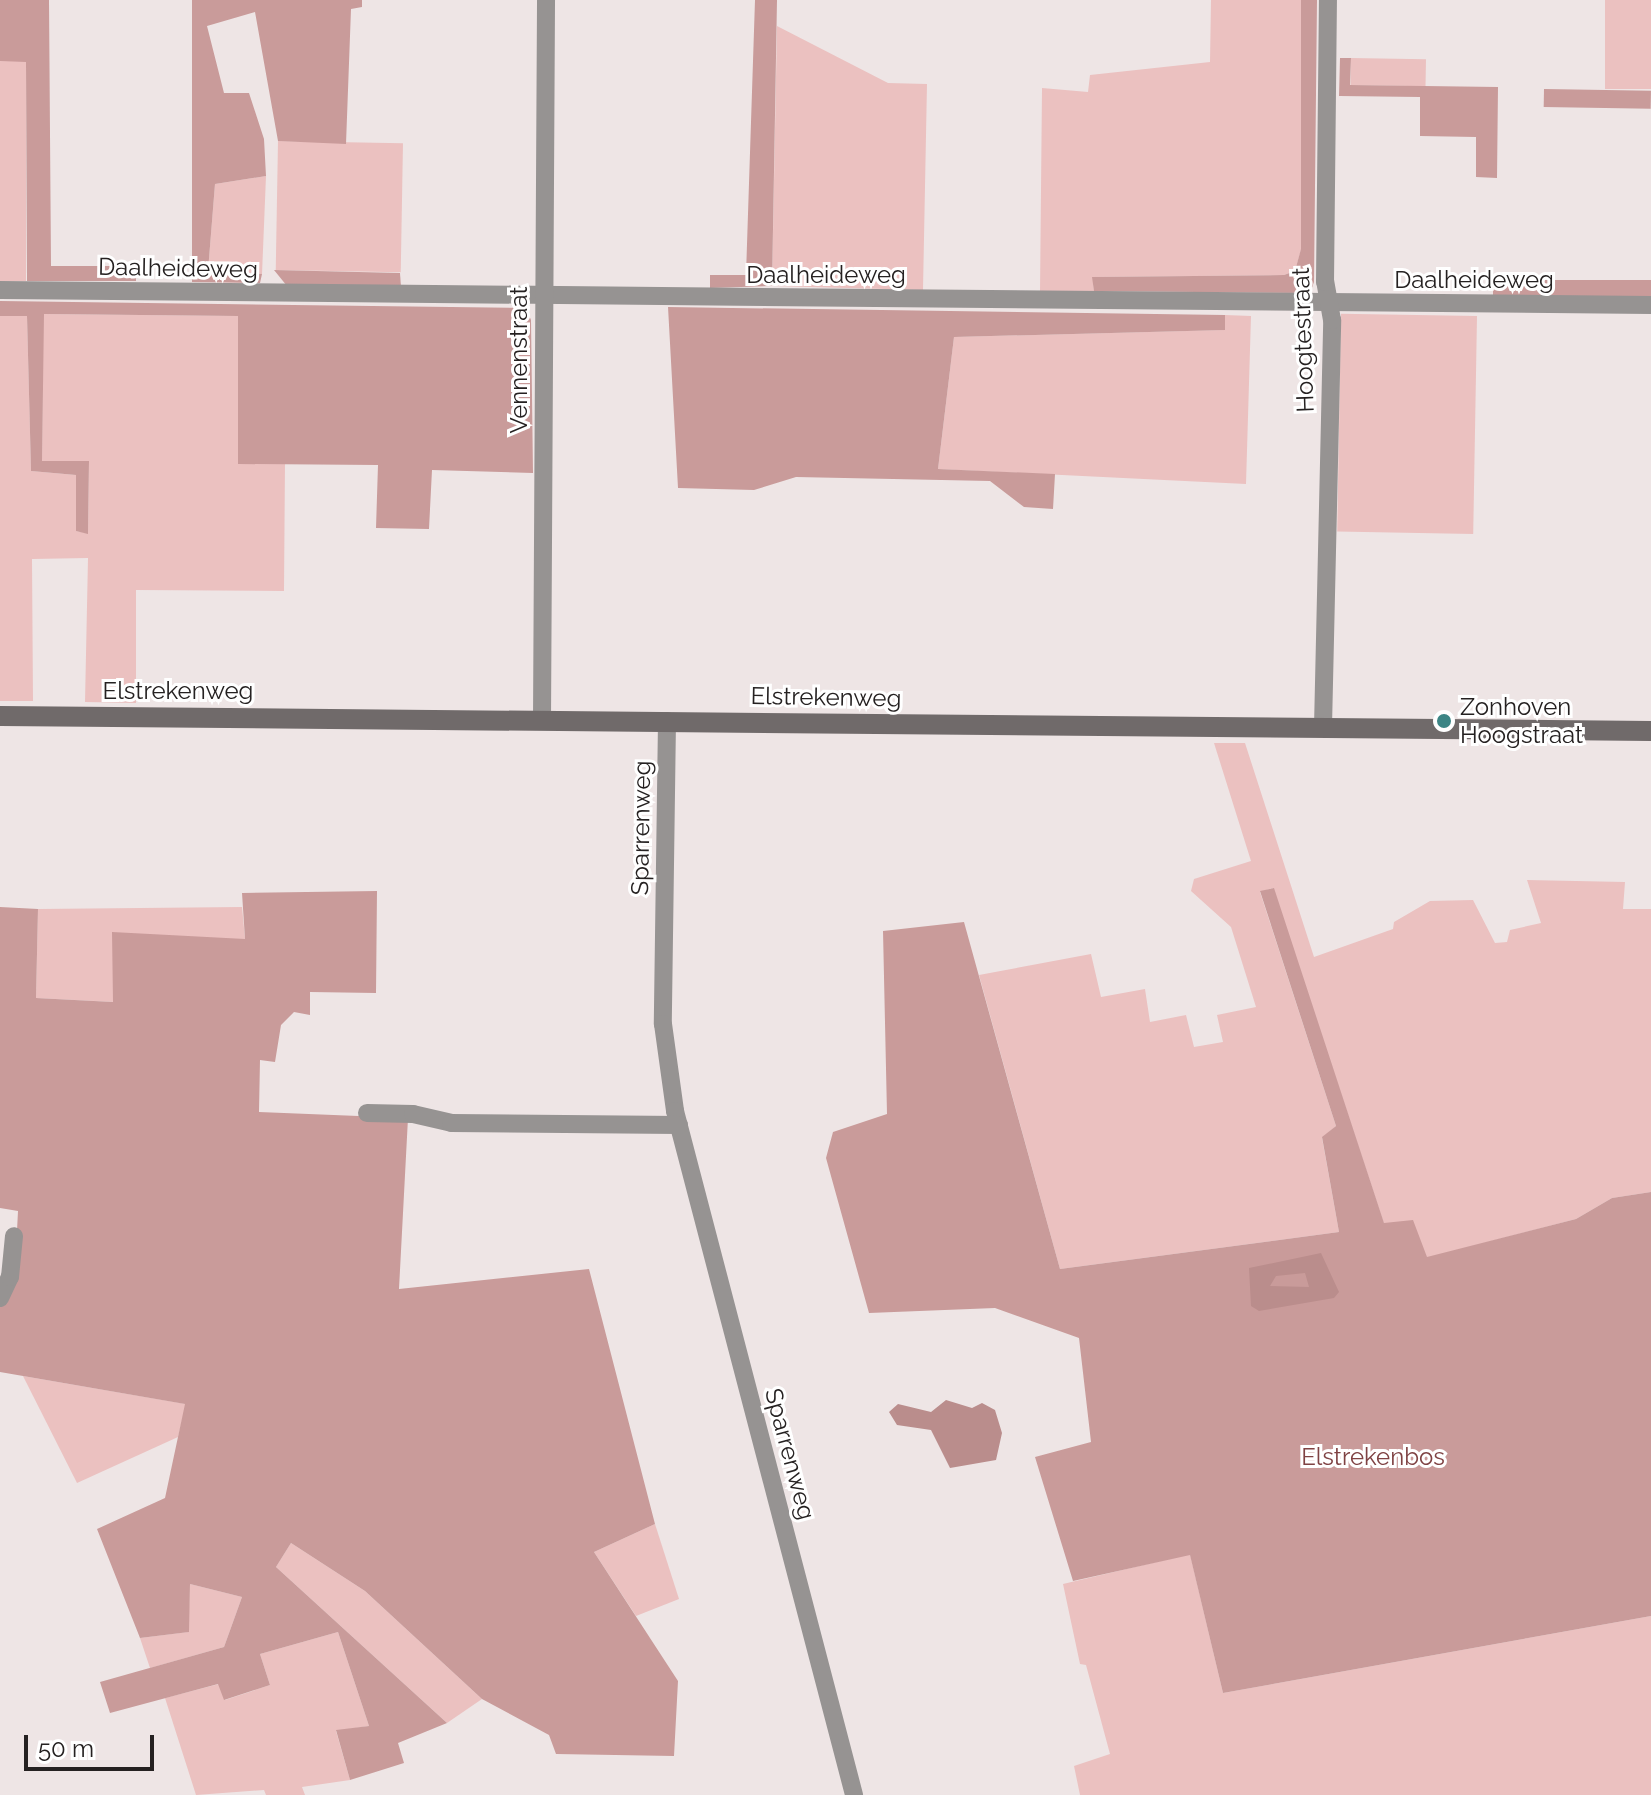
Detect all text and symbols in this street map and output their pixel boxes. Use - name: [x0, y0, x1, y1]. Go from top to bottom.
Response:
- street label: Daalheideweg: [98, 252, 258, 284]
- street label: Daalheideweg: [746, 261, 906, 289]
- street label: Daalheideweg: [1394, 266, 1554, 294]
- street label: Hoogtestraat: [1286, 267, 1320, 413]
- street label: Vennenstraat: [505, 287, 533, 433]
- street label: Elstrekenweg: [103, 677, 253, 705]
- street label: Elstrekenweg: [750, 681, 902, 713]
- place label: Zonhoven Hoogstraat: [1460, 693, 1583, 749]
- marker: Zonhoven Hoogstraat: [1435, 712, 1453, 730]
- street label: Sparrenweg: [625, 760, 657, 896]
- street label: Sparrenweg: [759, 1385, 821, 1523]
- park label: Elstrekenbos: [1301, 1443, 1445, 1471]
- scale bar: [28, 1719, 158, 1769]
- text: 50 m: [38, 1734, 94, 1763]

